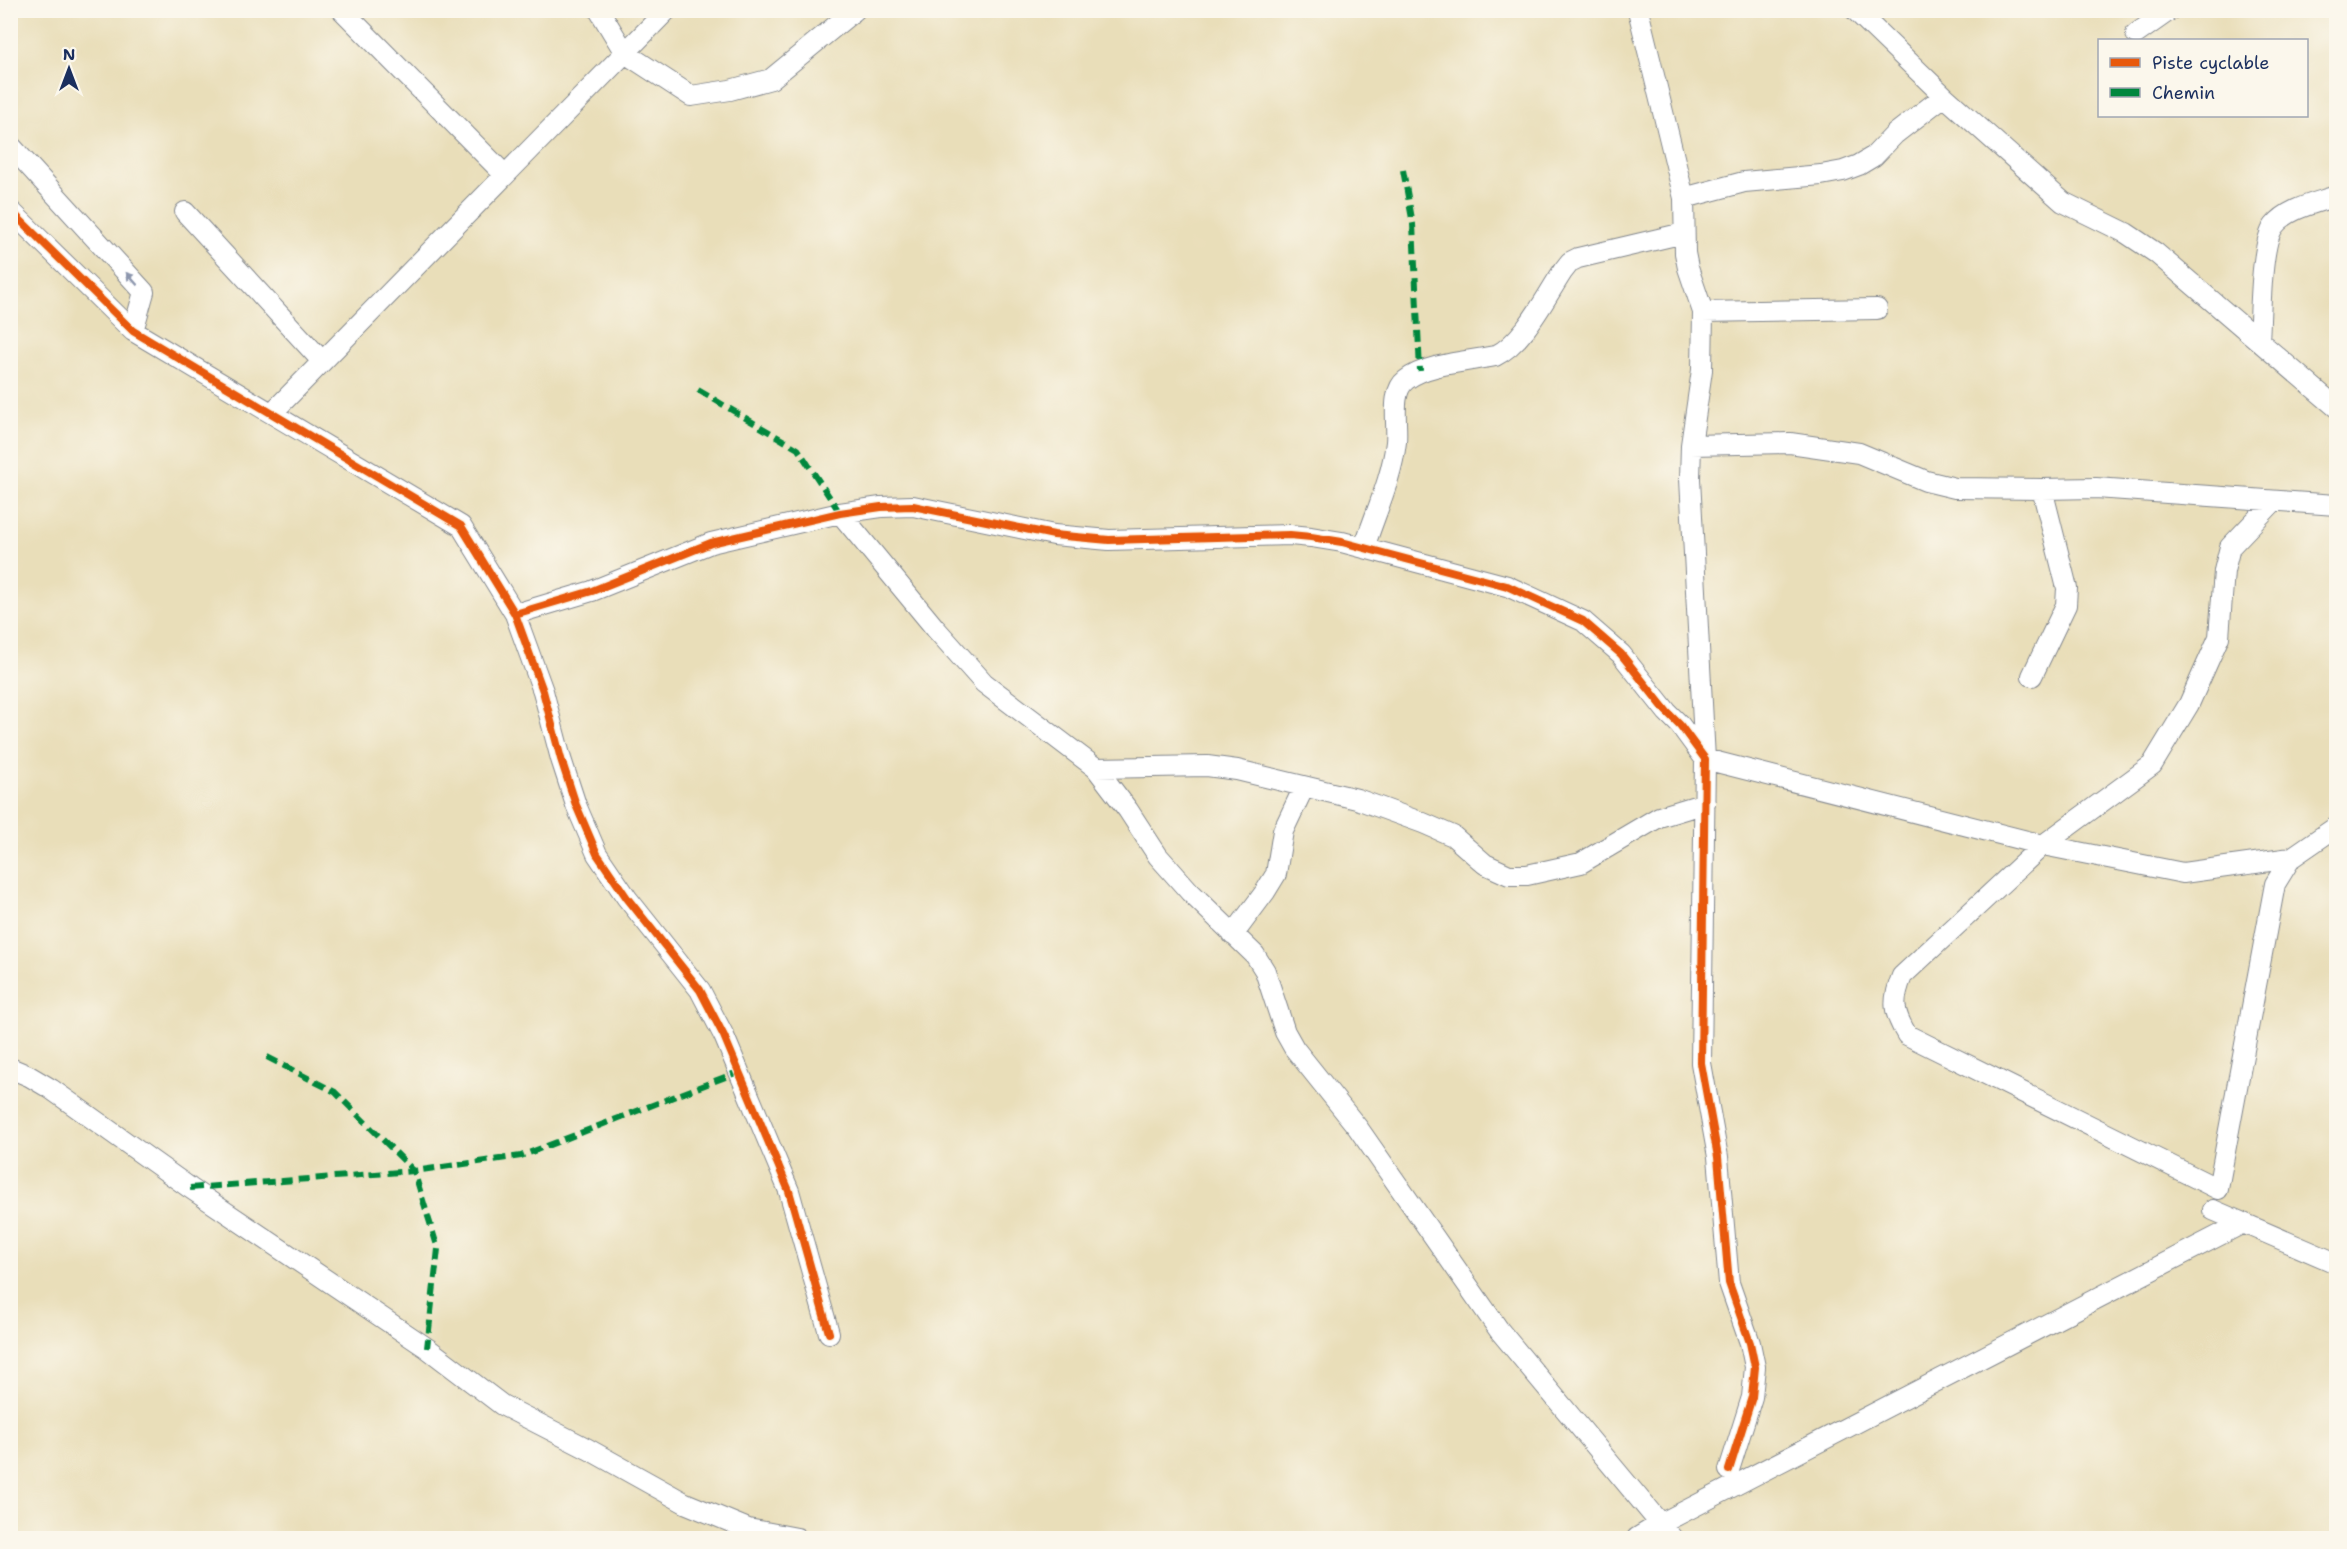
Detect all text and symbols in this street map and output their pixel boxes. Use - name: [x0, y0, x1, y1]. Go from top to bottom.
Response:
- north arrow: [39, 39, 99, 99]
- legend: [2098, 39, 2308, 117]
- text: N: [63, 44, 75, 65]
- text: Piste cyclable: [2152, 51, 2269, 75]
- text: Chemin: [2152, 81, 2215, 105]
- one-way arrow: [125, 271, 139, 286]

